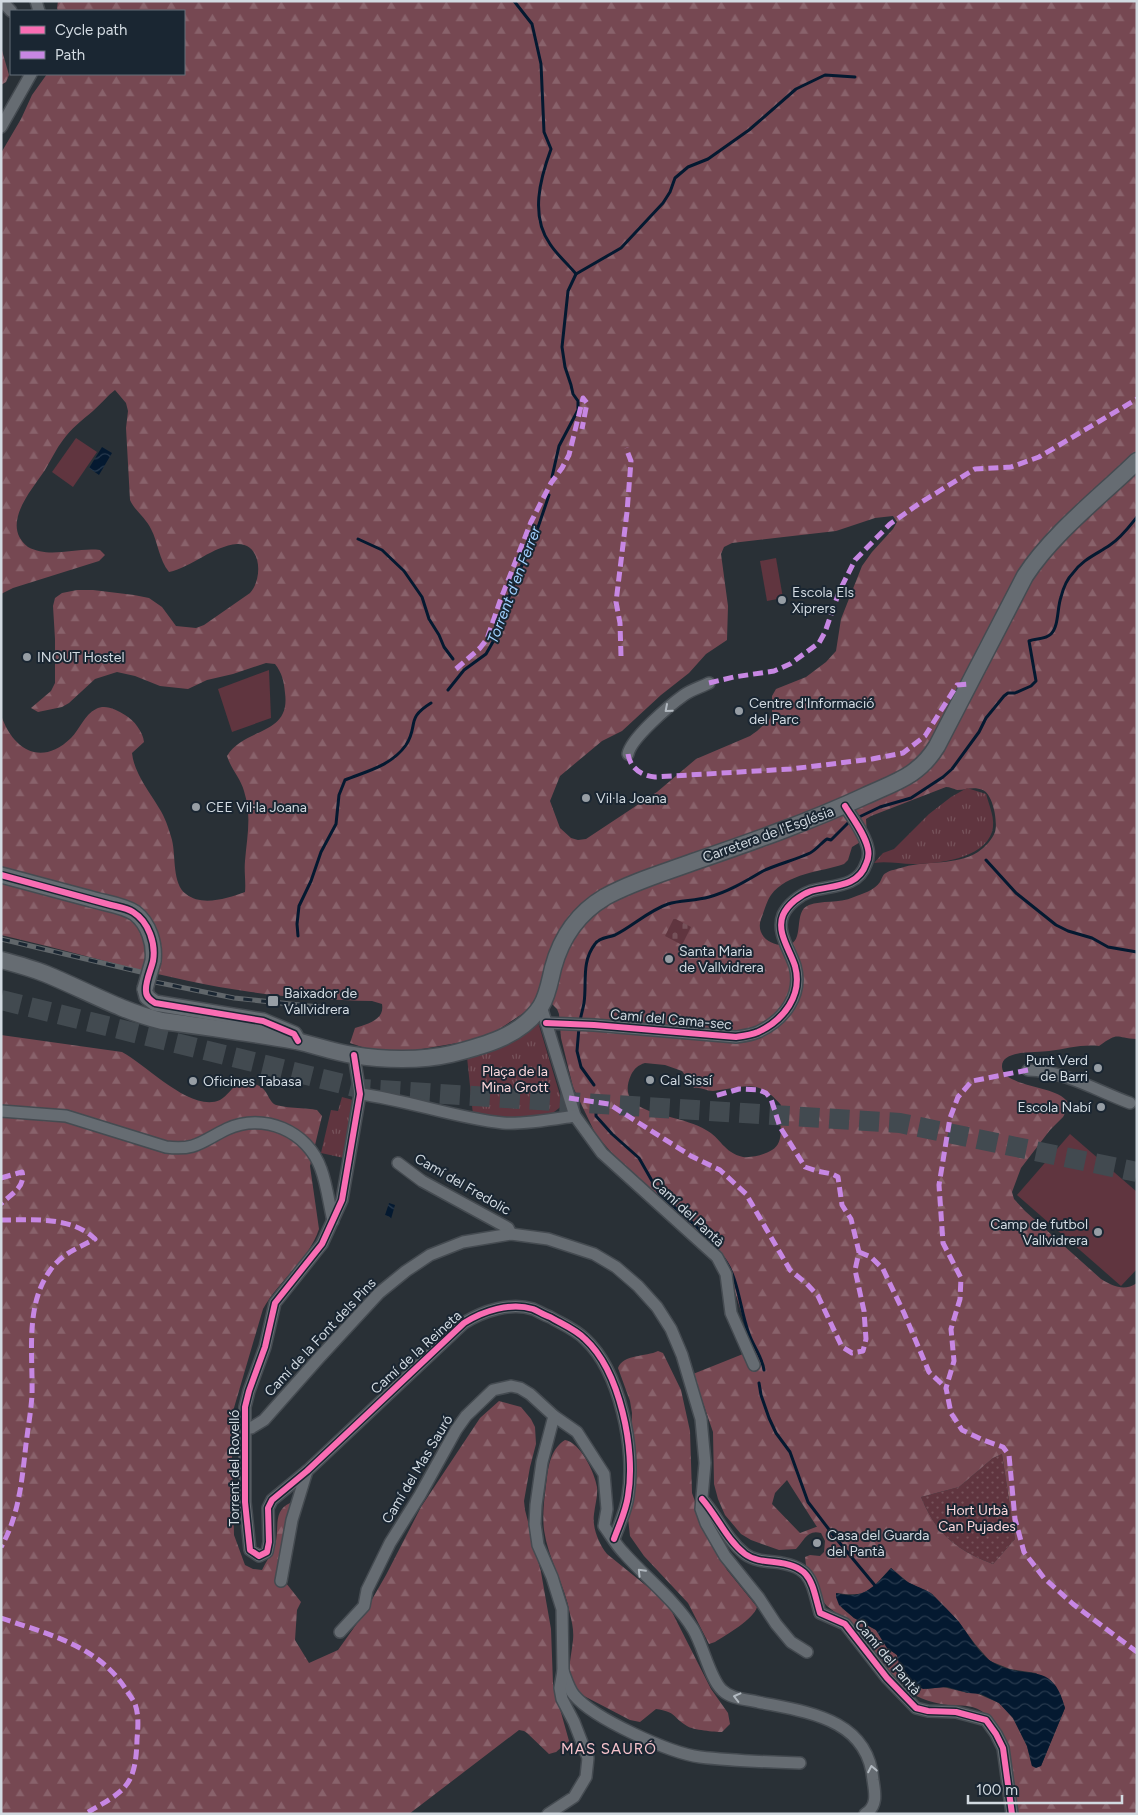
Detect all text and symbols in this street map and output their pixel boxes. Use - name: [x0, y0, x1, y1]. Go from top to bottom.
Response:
- legend: [10, 10, 185, 75]
- text: Cycle path: [55, 21, 127, 39]
- text: Path: [55, 46, 85, 64]
- water label: Torrent d'en Ferrer: [483, 523, 545, 646]
- place label: Escola Els Xiprers: [792, 584, 854, 617]
- marker: Escola Els Xiprers: [776, 594, 788, 606]
- place label: INOUT Hostel: [37, 649, 125, 666]
- marker: INOUT Hostel: [21, 651, 33, 663]
- place label: Centre d'Informació del Parc: [749, 695, 874, 728]
- one-way arrow: [665, 703, 674, 712]
- marker: Centre d'Informació del Parc: [733, 705, 745, 717]
- place label: Vil·la Joana: [596, 790, 667, 807]
- marker: Vil·la Joana: [580, 792, 592, 804]
- place label: CEE Vil·la Joana: [206, 799, 307, 816]
- marker: CEE Vil·la Joana: [190, 801, 202, 813]
- street label: Carretera de l'Església: [700, 803, 836, 866]
- place label: Santa Maria de Vallvidrera: [679, 943, 764, 976]
- marker: Santa Maria de Vallvidrera: [663, 953, 675, 965]
- place label: Baixador de Vallvidrera: [284, 985, 357, 1018]
- marker: Baixador de Vallvidrera: [266, 994, 280, 1008]
- street label: Camí del Cama-sec: [609, 1006, 733, 1033]
- place label: Punt Verd de Barri: [1026, 1052, 1088, 1085]
- marker: Punt Verd de Barri: [1092, 1062, 1104, 1074]
- park label: Plaça de la Mina Grott: [481, 1063, 549, 1096]
- place label: Cal Sissí: [660, 1072, 713, 1089]
- place label: Oficines Tabasa: [203, 1073, 302, 1090]
- marker: Cal Sissí: [644, 1074, 656, 1086]
- marker: Oficines Tabasa: [187, 1075, 199, 1087]
- place label: Escola Nabí: [1017, 1099, 1092, 1116]
- marker: Escola Nabí: [1095, 1101, 1107, 1113]
- street label: Camí del Fredolic: [412, 1150, 514, 1219]
- street label: Camí del Pantà: [648, 1174, 728, 1250]
- place label: Camp de futbol Vallvidrera: [990, 1216, 1088, 1249]
- marker: Camp de futbol Vallvidrera: [1092, 1226, 1104, 1238]
- street label: Camí de la Font dels Pins: [261, 1275, 380, 1400]
- street label: Camí de la Reineta: [367, 1307, 465, 1398]
- street label: Torrent del Rovelló: [226, 1410, 243, 1526]
- street label: Camí del Mas Sauró: [378, 1412, 457, 1527]
- park label: Hort Urbà Can Pujades: [938, 1502, 1016, 1535]
- place label: Casa del Guarda del Pantà: [827, 1527, 929, 1560]
- marker: Casa del Guarda del Pantà: [811, 1537, 823, 1549]
- one-way arrow: [638, 1568, 647, 1577]
- street label: Camí del Pantà: [851, 1616, 924, 1699]
- one-way arrow: [733, 1692, 742, 1703]
- district label: MAS SAURÓ: [561, 1740, 657, 1758]
- one-way arrow: [867, 1765, 877, 1774]
- scale bar: [968, 1772, 1122, 1804]
- text: 100 m: [976, 1781, 1018, 1799]

